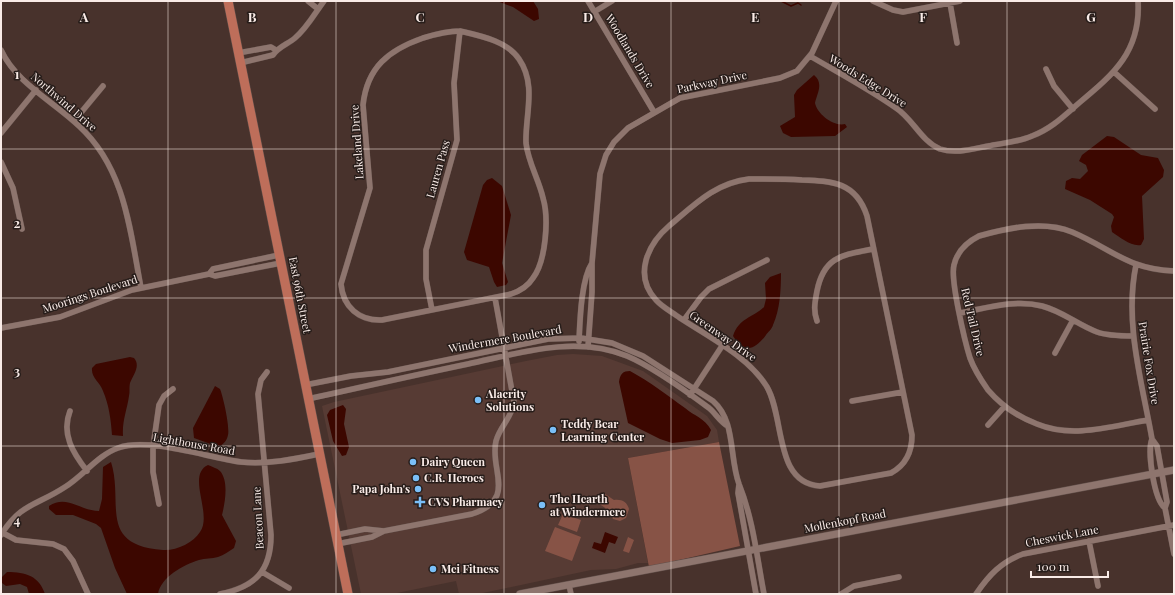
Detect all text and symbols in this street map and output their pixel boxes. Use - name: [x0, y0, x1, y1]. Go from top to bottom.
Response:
- text: A: [79, 8, 89, 25]
- text: B: [248, 8, 257, 25]
- text: C: [415, 8, 425, 25]
- text: D: [583, 8, 593, 25]
- text: E: [751, 8, 759, 25]
- text: F: [919, 8, 927, 25]
- text: G: [1086, 8, 1096, 25]
- street label: Woodlands Drive: [602, 10, 659, 91]
- street label: Woods Edge Drive: [826, 50, 910, 111]
- text: 1: [15, 65, 20, 82]
- street label: Parkway Drive: [675, 67, 749, 96]
- street label: Northwind Drive: [28, 69, 101, 135]
- street label: Lakeland Drive: [346, 104, 367, 180]
- street label: Lauren Pass: [422, 138, 453, 200]
- text: 2: [14, 214, 21, 231]
- street label: East 96th Street: [286, 255, 315, 334]
- street label: Moorings Boulevard: [40, 271, 140, 316]
- street label: Red Tail Drive: [958, 286, 989, 358]
- street label: Greenway Drive: [687, 307, 760, 365]
- street label: Prairie Fox Drive: [1136, 320, 1164, 406]
- street label: Windermere Boulevard: [446, 321, 563, 356]
- text: 3: [14, 362, 20, 379]
- place label: Alacrity Solutions: [485, 386, 534, 414]
- marker: Alacrity Solutions: [473, 395, 483, 405]
- place label: Teddy Bear Learning Center: [561, 416, 645, 444]
- marker: Teddy Bear Learning Center: [548, 425, 558, 435]
- street label: Lighthouse Road: [152, 429, 237, 458]
- place label: Dairy Queen: [421, 454, 485, 469]
- marker: Dairy Queen: [408, 457, 418, 467]
- place label: C.R. Heroes: [424, 470, 484, 485]
- marker: C.R. Heroes: [411, 473, 421, 483]
- place label: Papa John's: [352, 481, 410, 496]
- marker: Papa John's: [413, 484, 423, 494]
- street label: Beacon Lane: [248, 486, 267, 550]
- place label: The Hearth at Windermere: [550, 491, 626, 519]
- place label: CVS Pharmacy: [428, 494, 504, 509]
- marker: CVS Pharmacy: [415, 497, 425, 507]
- marker: The Hearth at Windermere: [537, 500, 547, 510]
- street label: Mollenkopf Road: [803, 505, 888, 536]
- text: 4: [14, 511, 21, 528]
- street label: Cheswick Lane: [1024, 521, 1100, 550]
- scale bar: [1031, 553, 1108, 579]
- text: 100 m: [1037, 558, 1070, 574]
- place label: Mei Fitness: [441, 561, 499, 576]
- marker: Mei Fitness: [428, 564, 438, 574]

